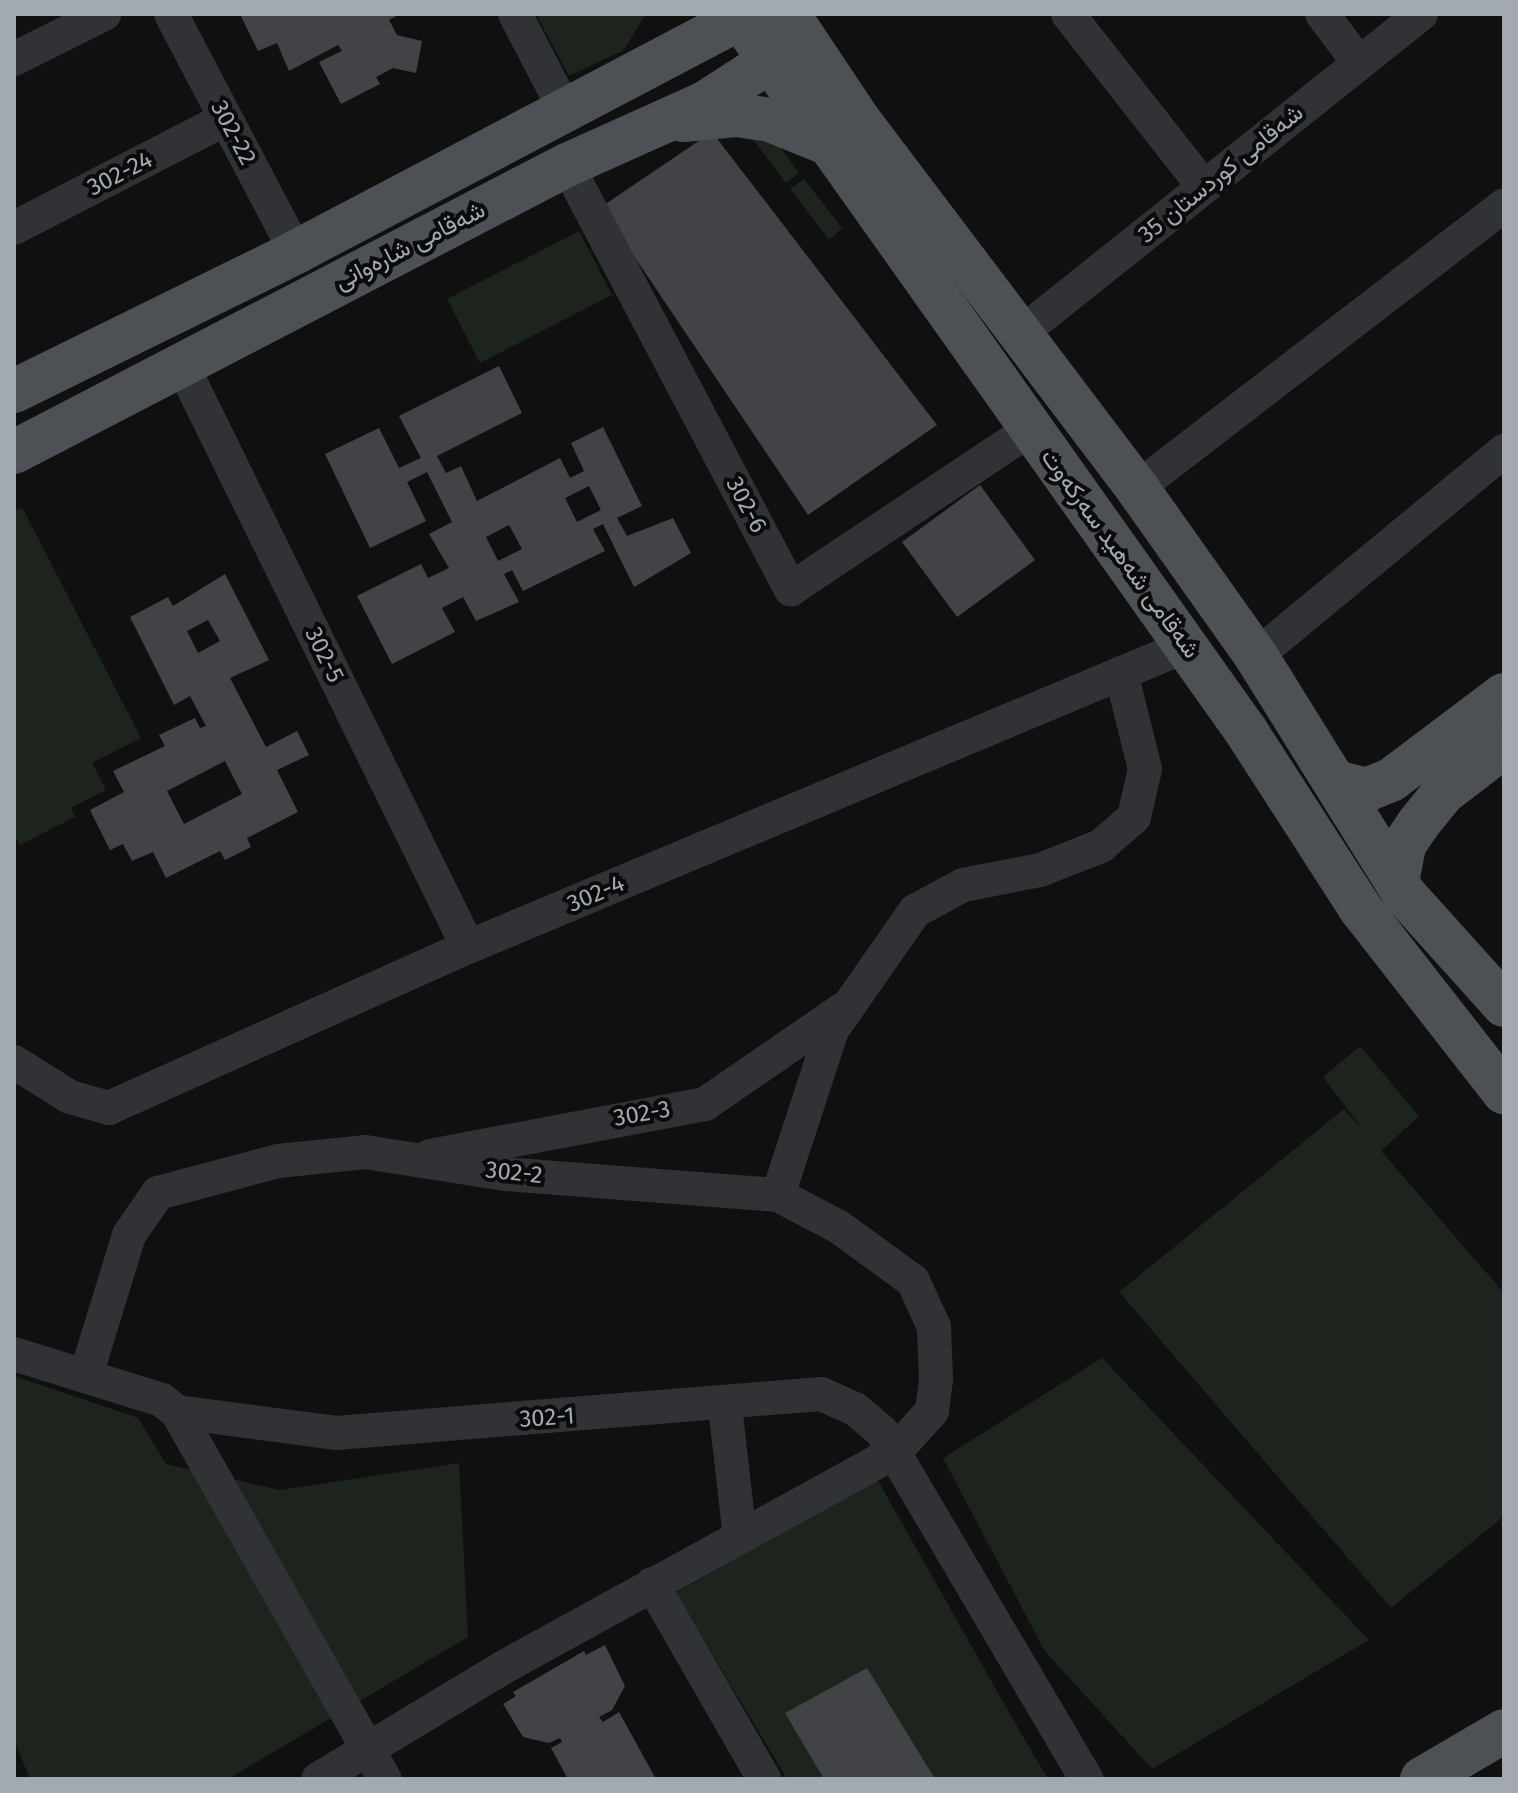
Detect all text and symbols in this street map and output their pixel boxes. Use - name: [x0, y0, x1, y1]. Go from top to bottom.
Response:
- street label: 302-22: [204, 96, 262, 170]
- street label: شەقامی کوردستان 35: [1133, 99, 1309, 249]
- street label: 302-24: [83, 145, 157, 203]
- street label: شەقامی شارەوانی: [330, 196, 490, 296]
- street label: شەقامی شەهید سەرکەوت: [1034, 444, 1206, 664]
- street label: 302-6: [719, 472, 773, 538]
- street label: 302-5: [298, 622, 350, 688]
- street label: 302-4: [563, 869, 629, 919]
- street label: 302-3: [611, 1095, 673, 1133]
- street label: 302-2: [484, 1156, 544, 1190]
- street label: 302-1: [518, 1402, 576, 1434]

